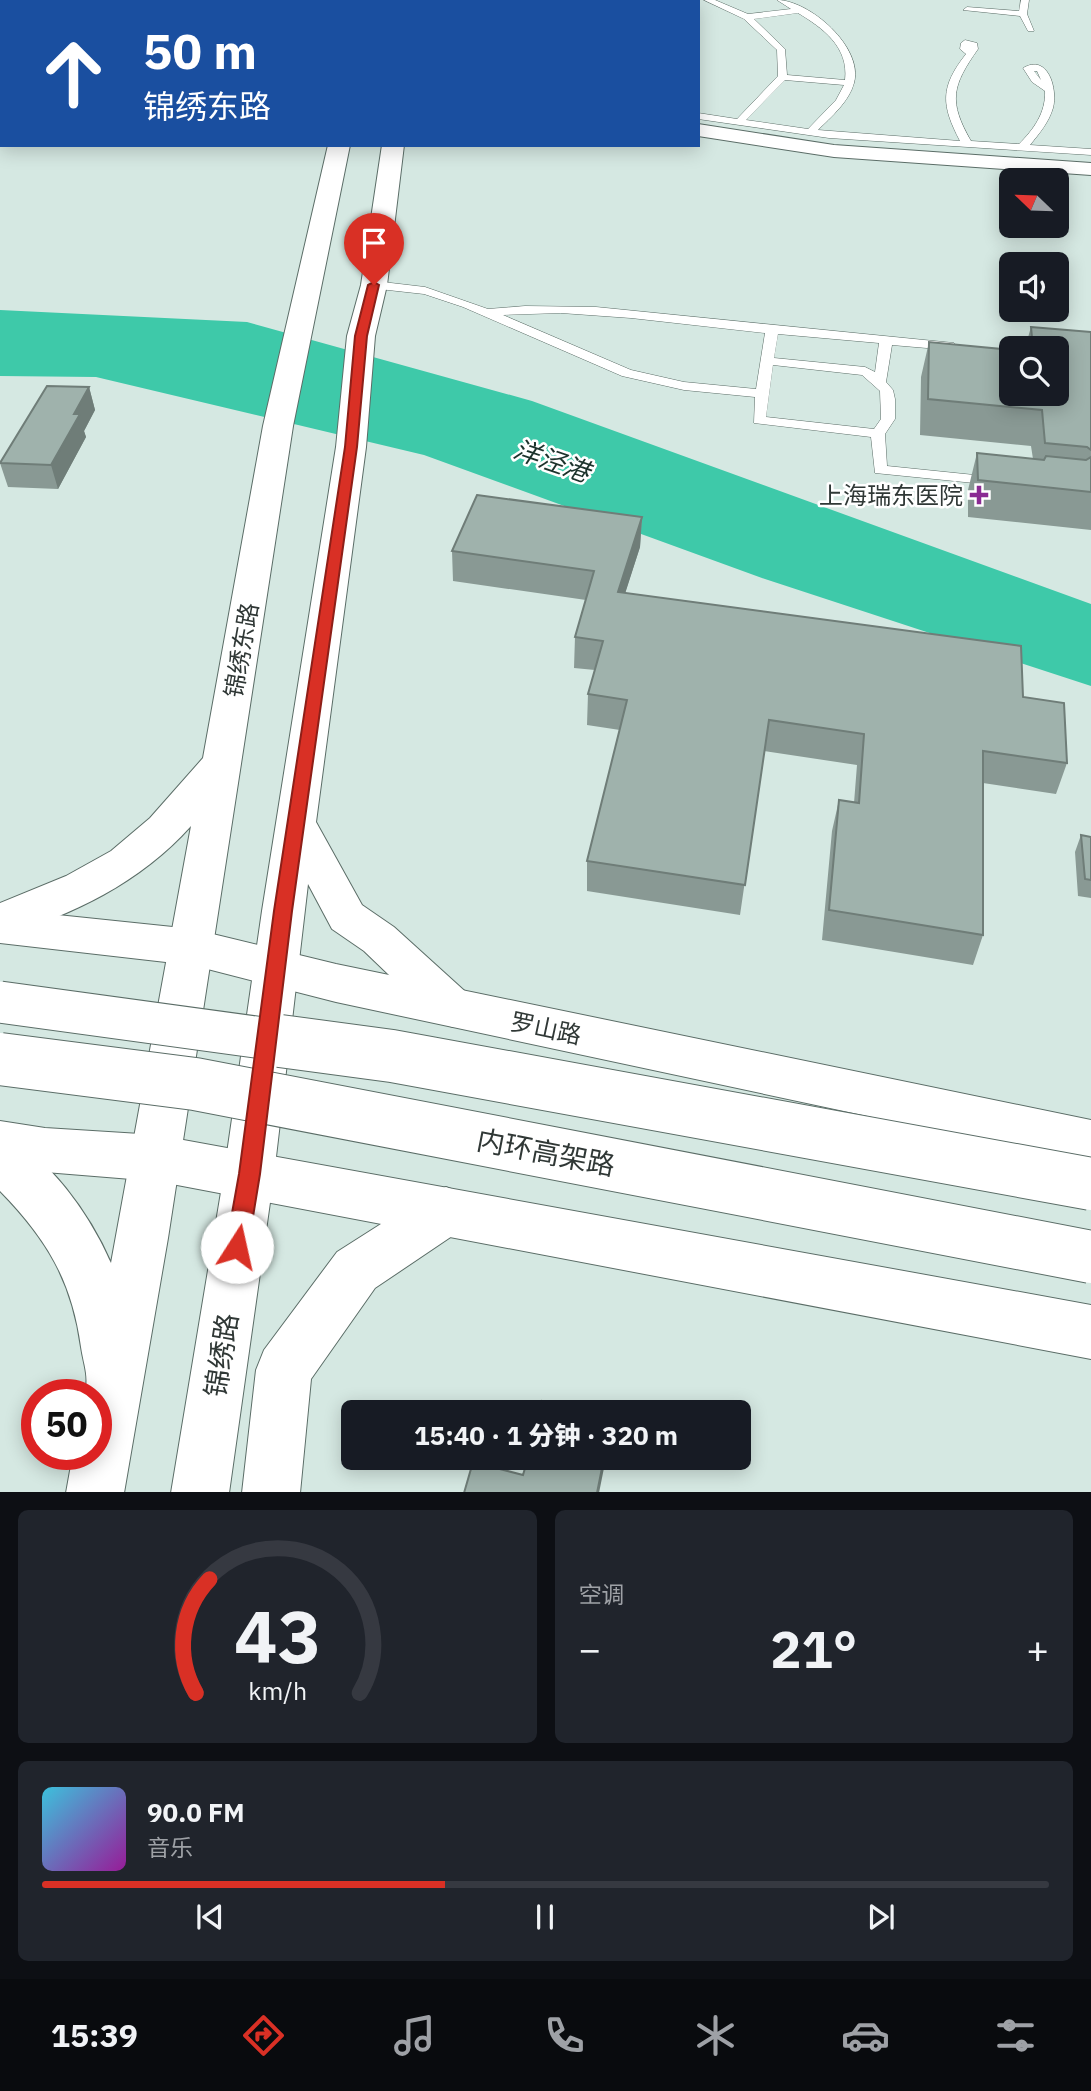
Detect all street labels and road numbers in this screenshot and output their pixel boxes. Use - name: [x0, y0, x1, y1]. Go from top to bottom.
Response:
- street label: 锦绣东路: [217, 600, 265, 700]
- street label: 罗山路: [507, 1005, 585, 1051]
- street label: 内环高架路: [474, 1120, 618, 1184]
- street label: 锦绣路: [196, 1311, 246, 1399]

